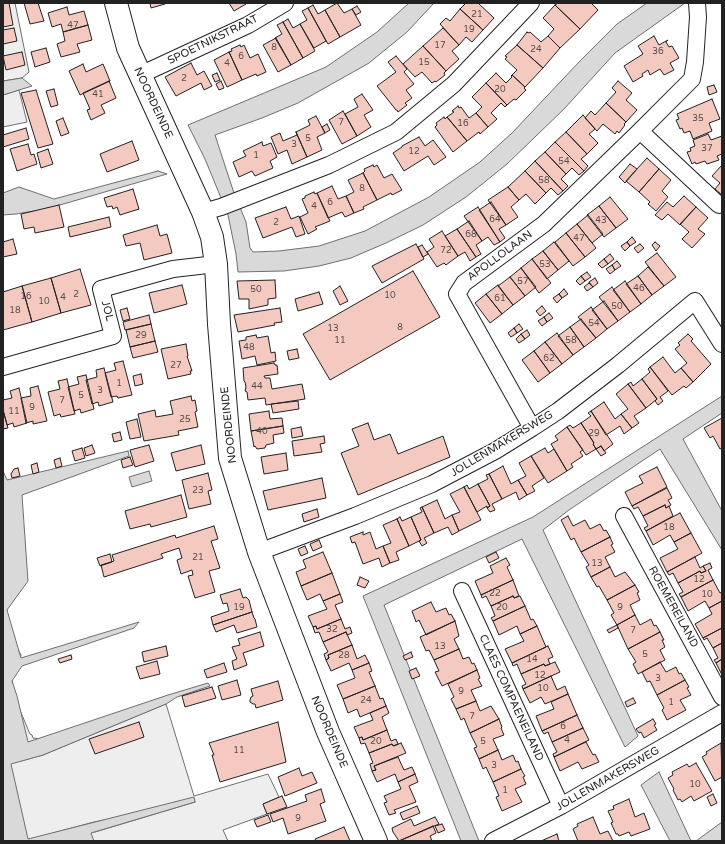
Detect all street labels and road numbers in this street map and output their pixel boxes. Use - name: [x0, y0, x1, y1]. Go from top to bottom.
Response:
- street label: SPOETNIKSTRAAT: [165, 12, 261, 68]
- street label: NOORDEINDE: [131, 65, 175, 141]
- street label: APOLLOLAAN: [465, 228, 535, 284]
- street label: JOL: [98, 300, 116, 322]
- street label: NOORDEINDE: [218, 386, 240, 464]
- street label: JOLLENMAKERSWEG: [449, 408, 555, 480]
- street label: ROEMEREILAND: [645, 564, 701, 650]
- street label: CLAES COMPAENEILAND: [476, 633, 546, 763]
- street label: NOORDEINDE: [308, 694, 350, 770]
- street label: JOLLENMAKERSWEG: [554, 744, 662, 814]

